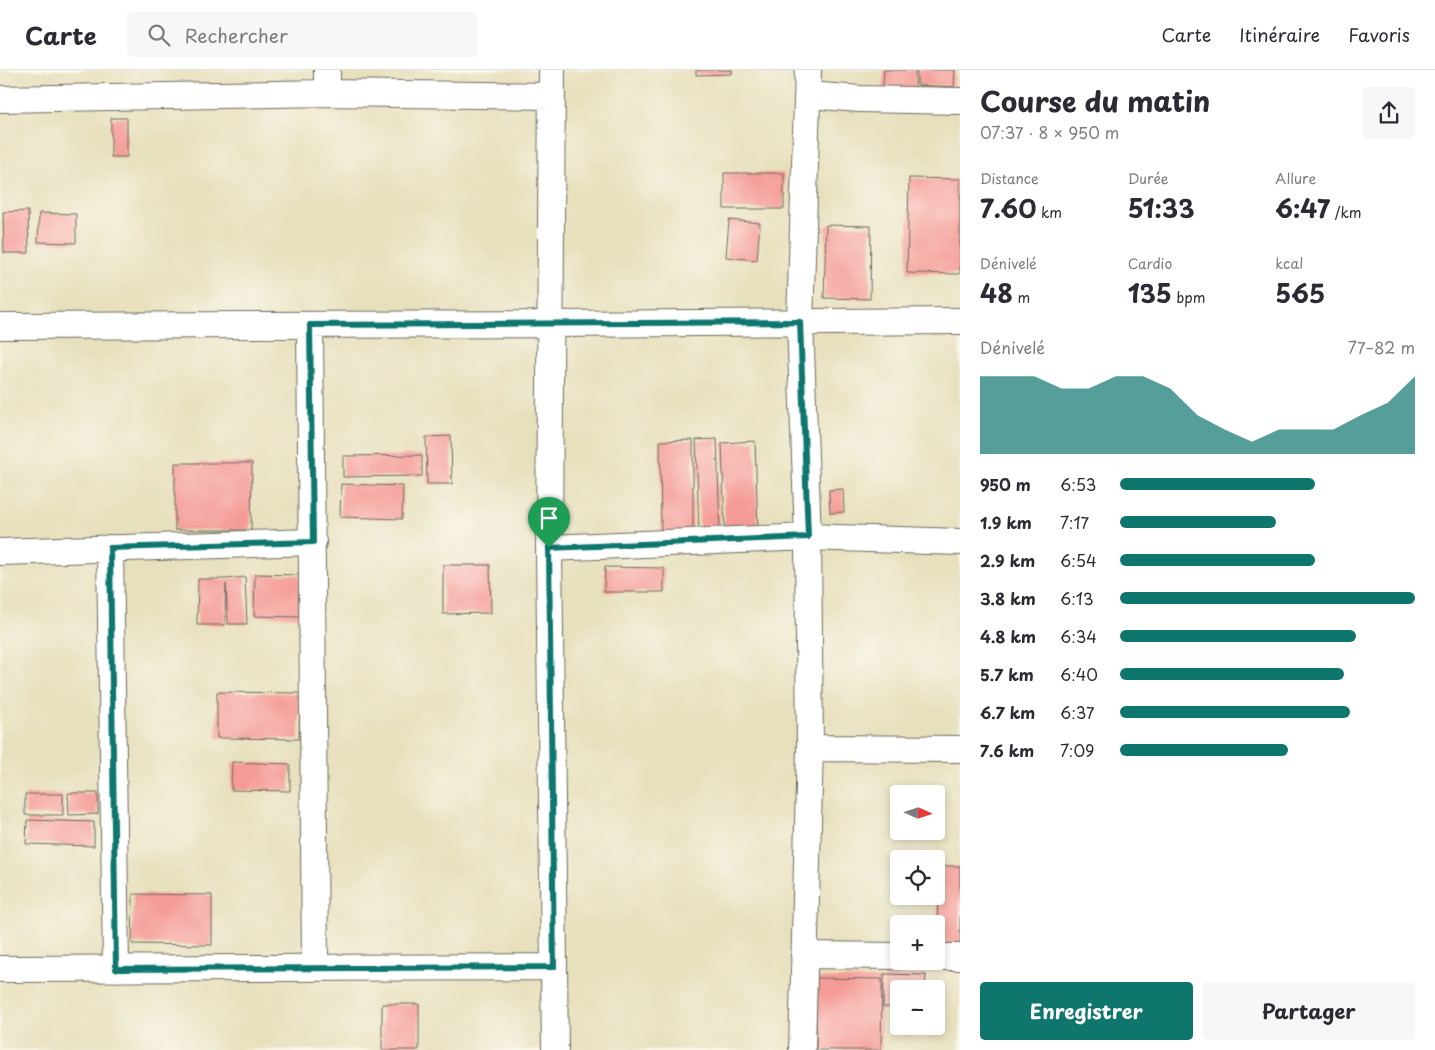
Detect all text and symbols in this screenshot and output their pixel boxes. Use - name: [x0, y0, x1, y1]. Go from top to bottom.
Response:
- search box: [127, 12, 477, 57]
- text: Carte: [25, 17, 97, 53]
- icon: search: [145, 21, 173, 49]
- text: Rechercher: [185, 21, 288, 49]
- text: Carte: [1161, 21, 1211, 48]
- text: Itinéraire: [1239, 21, 1320, 48]
- text: Favoris: [1348, 21, 1410, 48]
- text: Course du matin: [980, 79, 1210, 122]
- button: share: [1363, 87, 1415, 139]
- text: 07:37 · 8 × 950 m: [980, 120, 1119, 144]
- text: Distance: [980, 168, 1039, 189]
- text: Durée: [1128, 168, 1169, 189]
- text: Allure: [1275, 168, 1316, 189]
- text: 7.60: [980, 189, 1036, 227]
- text: 51:33: [1128, 189, 1195, 227]
- text: 6:47: [1275, 189, 1330, 227]
- text: km: [1036, 202, 1062, 223]
- text: /km: [1330, 202, 1361, 223]
- text: Dénivelé: [980, 253, 1037, 274]
- text: Cardio: [1128, 253, 1172, 274]
- text: kcal: [1275, 253, 1303, 274]
- text: 48: [980, 274, 1013, 312]
- text: 135: [1128, 274, 1172, 312]
- text: 565: [1275, 274, 1325, 312]
- text: m: [1013, 287, 1030, 308]
- text: bpm: [1172, 287, 1205, 308]
- text: Dénivelé: [980, 335, 1045, 359]
- text: 77–82 m: [1348, 335, 1415, 359]
- text: 950 m: [980, 472, 1031, 496]
- text: 6:53: [1060, 472, 1096, 496]
- pin: [528, 497, 570, 548]
- icon: arrive: [535, 504, 563, 532]
- text: 1.9 km: [980, 510, 1032, 534]
- text: 7:17: [1060, 510, 1089, 534]
- text: 2.9 km: [980, 548, 1035, 572]
- text: 6:54: [1060, 548, 1097, 572]
- text: 3.8 km: [980, 586, 1036, 610]
- text: 6:13: [1060, 586, 1094, 610]
- text: 4.8 km: [980, 624, 1036, 648]
- text: 6:34: [1060, 624, 1097, 648]
- text: 5.7 km: [980, 662, 1034, 686]
- text: 6:40: [1060, 662, 1098, 686]
- text: 6.7 km: [980, 700, 1035, 724]
- text: 6:37: [1060, 700, 1095, 724]
- text: 7.6 km: [980, 738, 1034, 762]
- text: 7:09: [1060, 738, 1094, 762]
- north arrow: [890, 785, 945, 840]
- map controls: [890, 785, 945, 1035]
- button: locate: [890, 850, 945, 905]
- button: +: [890, 915, 945, 970]
- button: −: [890, 980, 945, 1035]
- button: Enregistrer: [980, 982, 1193, 1040]
- button: Partager: [1203, 982, 1415, 1040]

